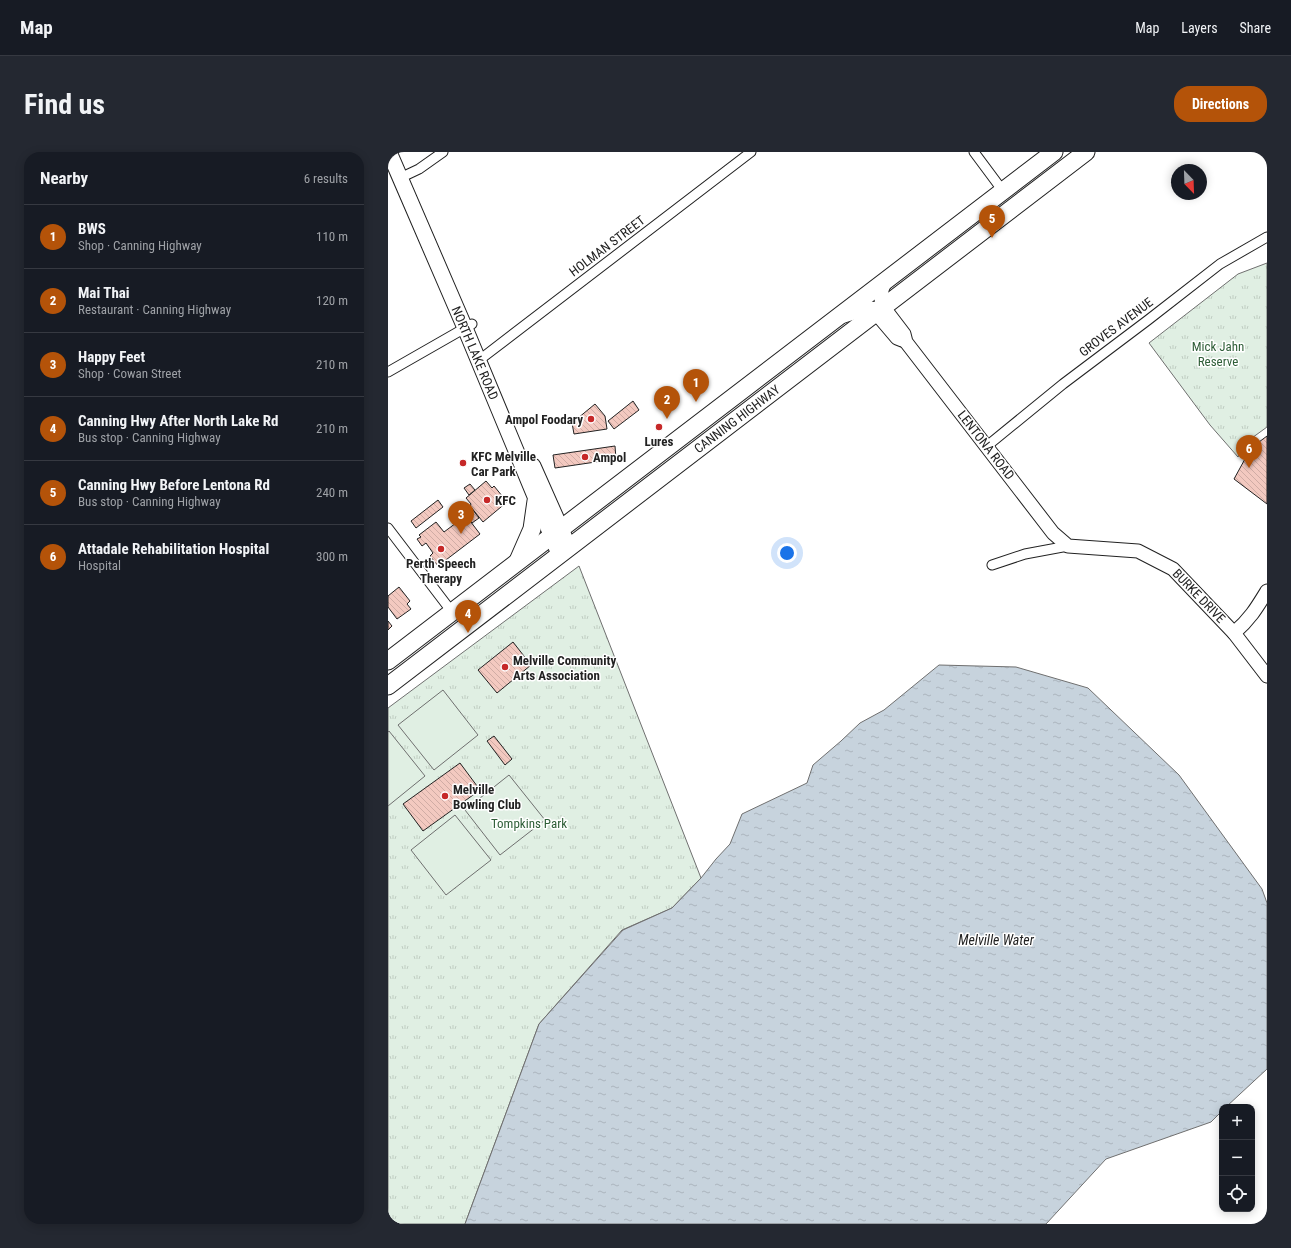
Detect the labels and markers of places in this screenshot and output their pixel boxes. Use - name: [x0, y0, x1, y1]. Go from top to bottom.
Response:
- pin: 5: [979, 205, 1005, 238]
- pin: 1: [683, 369, 709, 402]
- pin: 2: [654, 386, 680, 419]
- place label: Ampol Foodary: [505, 412, 583, 427]
- marker: Ampol Foodary: [586, 414, 596, 424]
- marker: Lures: [654, 422, 664, 432]
- place label: Lures: [645, 434, 674, 449]
- pin: 6: [1236, 435, 1262, 468]
- place label: KFC Melville Car Park: [471, 449, 536, 479]
- place label: Ampol: [593, 450, 626, 465]
- marker: Ampol: [580, 452, 590, 462]
- marker: KFC Melville Car Park: [458, 458, 468, 468]
- place label: KFC: [495, 493, 516, 508]
- marker: KFC: [482, 495, 492, 505]
- pin: 3: [448, 501, 474, 534]
- marker: Perth Speech Therapy: [436, 544, 446, 554]
- place label: Perth Speech Therapy: [406, 556, 476, 586]
- pin: 4: [455, 600, 481, 633]
- place label: Melville Community Arts Association: [513, 653, 616, 683]
- marker: Melville Community Arts Association: [500, 662, 510, 672]
- place label: Melville Bowling Club: [453, 782, 521, 812]
- marker: Melville Bowling Club: [440, 791, 450, 801]

